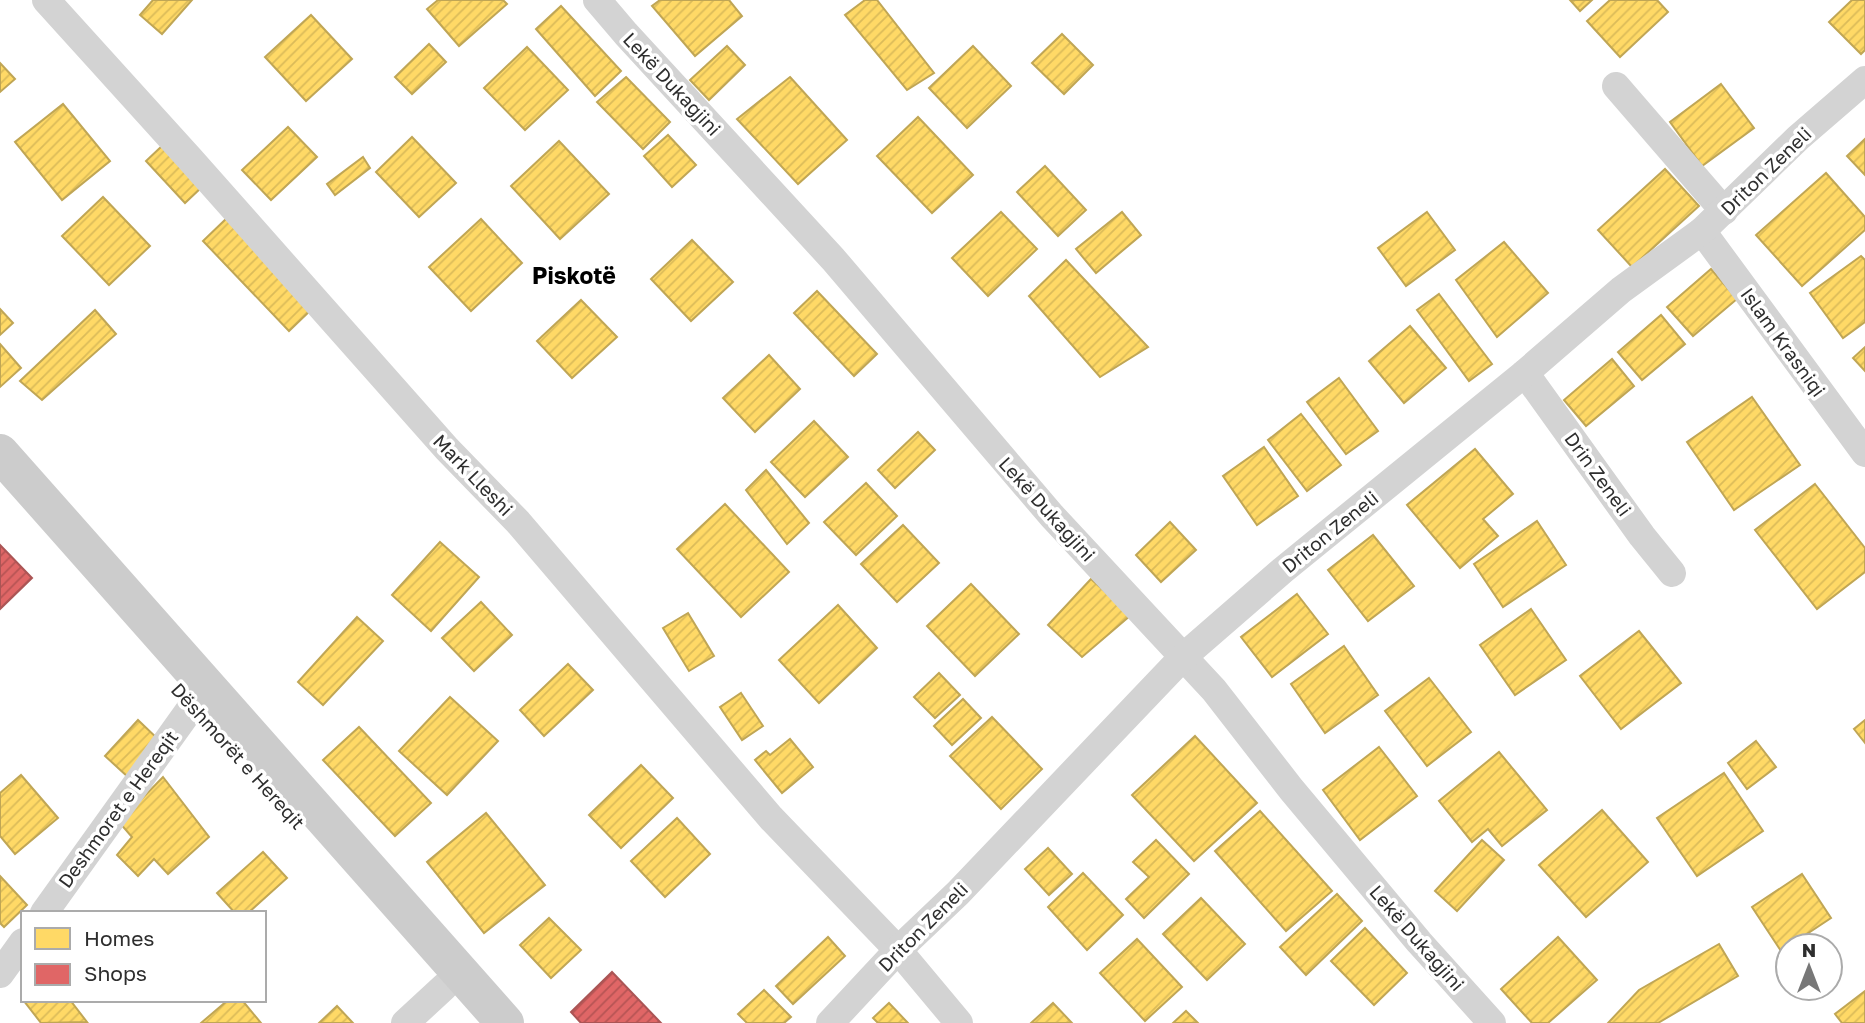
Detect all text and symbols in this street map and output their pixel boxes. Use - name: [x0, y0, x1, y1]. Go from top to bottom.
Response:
- street label: Lekë Dukagjini: [619, 27, 726, 140]
- street label: Driton Zeneli: [1716, 122, 1816, 220]
- district label: Piskotë: [532, 261, 616, 289]
- street label: Islam Krasniqi: [1736, 283, 1831, 401]
- street label: Drin Zeneli: [1560, 427, 1637, 520]
- street label: Mark Lleshi: [429, 429, 518, 520]
- street label: Lekë Dukagjini: [994, 452, 1100, 566]
- street label: Driton Zeneli: [1277, 486, 1382, 577]
- street label: Dëshmorët e Hereqit: [167, 678, 310, 833]
- street label: Deshmoret e Hereqit: [53, 726, 182, 892]
- street label: Driton Zeneli: [873, 877, 972, 976]
- street label: Lekë Dukagjini: [1365, 880, 1470, 995]
- legend: [21, 911, 266, 1002]
- text: Homes: [84, 925, 154, 951]
- north arrow: [1774, 932, 1844, 1002]
- text: N: [1802, 938, 1816, 961]
- text: Shops: [84, 960, 147, 986]

